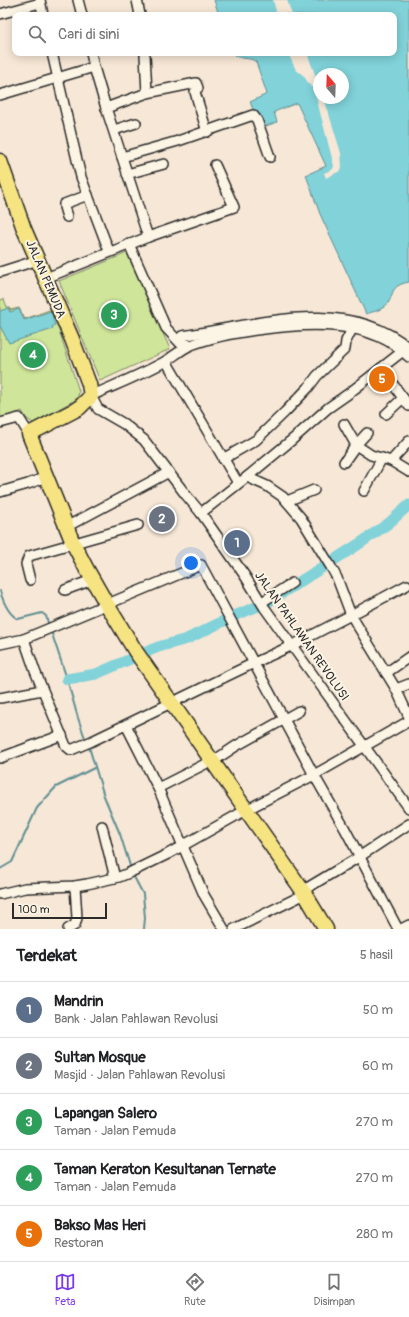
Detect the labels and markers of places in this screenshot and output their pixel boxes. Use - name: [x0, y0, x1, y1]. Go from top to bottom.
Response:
- pin: 3: [101, 300, 127, 330]
- pin: 4: [20, 340, 46, 370]
- pin: 5: [369, 364, 395, 394]
- pin: 2: [149, 504, 175, 534]
- pin: 1: [224, 528, 250, 558]

